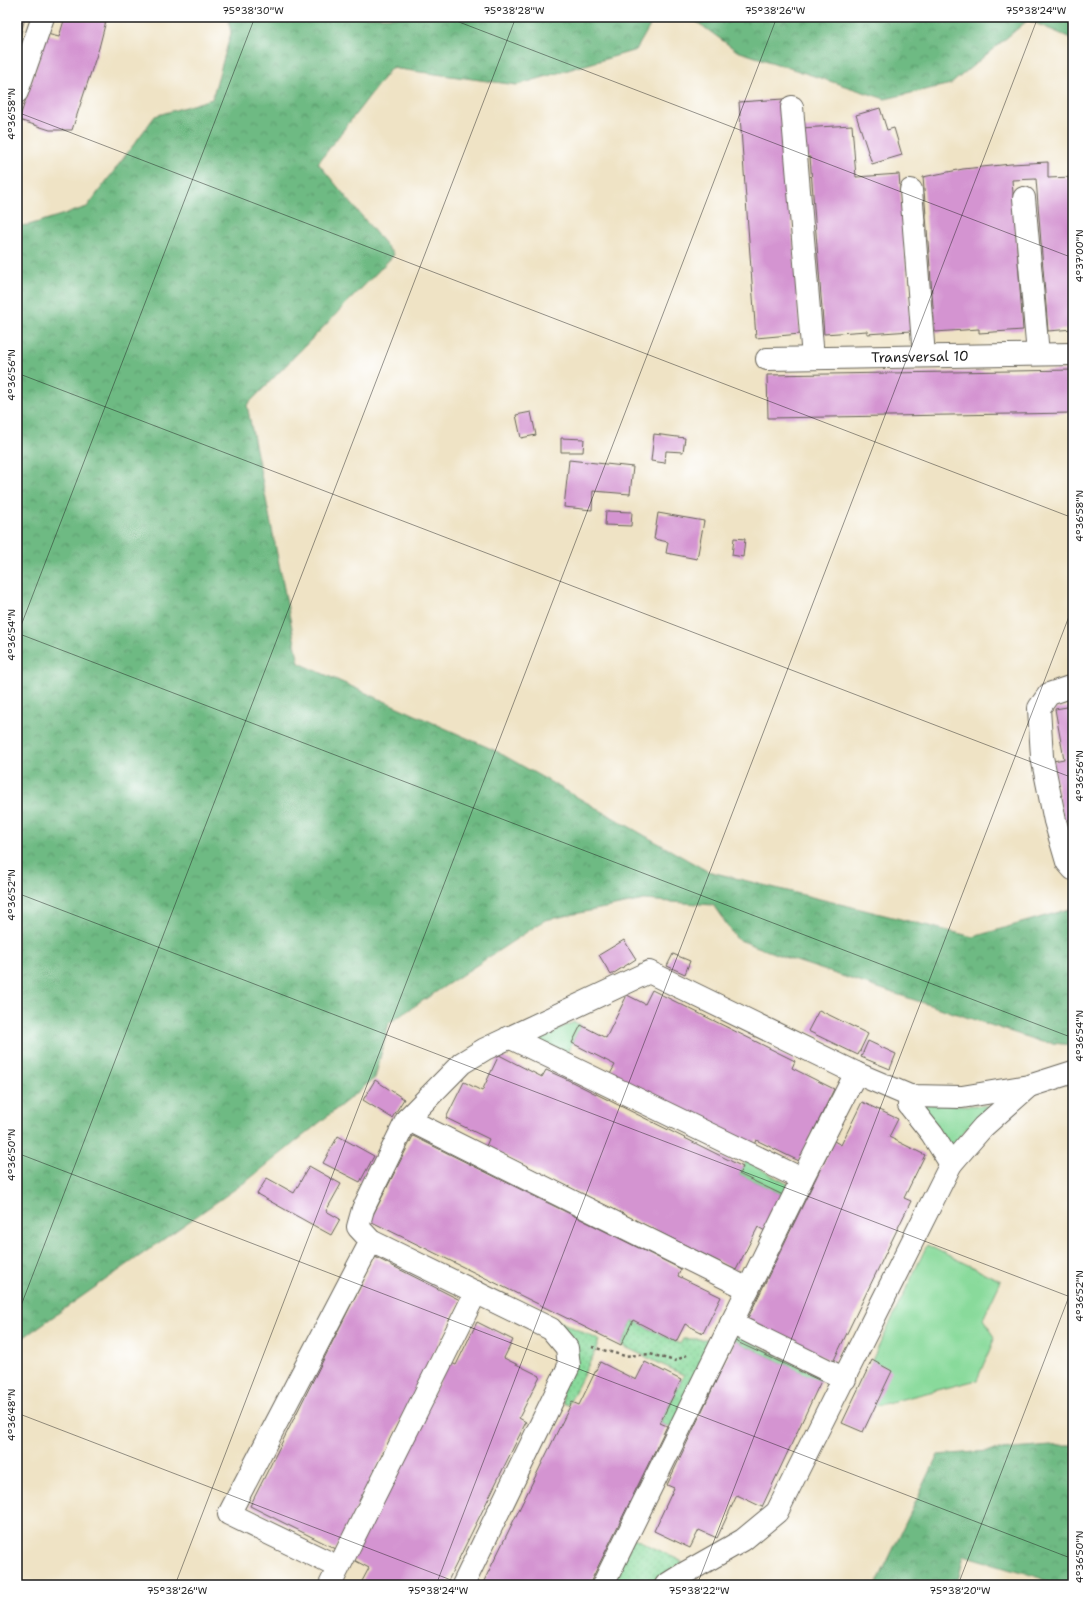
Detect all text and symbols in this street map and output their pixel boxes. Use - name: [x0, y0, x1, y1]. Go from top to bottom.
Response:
- text: 75°38'30"W: [222, 4, 284, 17]
- text: 75°38'28"W: [483, 4, 545, 17]
- text: 75°38'26"W: [745, 4, 806, 17]
- text: 75°38'24"W: [1006, 4, 1067, 17]
- text: 4°36'58"N: [5, 88, 18, 140]
- text: 4°37'00"N: [1073, 229, 1086, 283]
- street label: Transversal 10: [871, 347, 969, 366]
- text: 4°36'56"N: [5, 349, 18, 401]
- text: 4°36'58"N: [1073, 490, 1086, 542]
- text: 4°36'54"N: [5, 609, 18, 661]
- text: 4°36'56"N: [1073, 750, 1086, 802]
- text: 4°36'52"N: [5, 869, 18, 921]
- text: 4°36'54"N: [1073, 1010, 1086, 1062]
- text: 4°36'50"N: [5, 1129, 18, 1181]
- text: 4°36'52"N: [1073, 1270, 1086, 1322]
- text: 4°36'48"N: [5, 1389, 18, 1441]
- text: 4°36'50"N: [1073, 1531, 1086, 1583]
- text: 75°38'26"W: [147, 1584, 208, 1597]
- text: 75°38'24"W: [408, 1584, 469, 1597]
- text: 75°38'22"W: [669, 1584, 730, 1597]
- text: 75°38'20"W: [929, 1584, 991, 1597]

